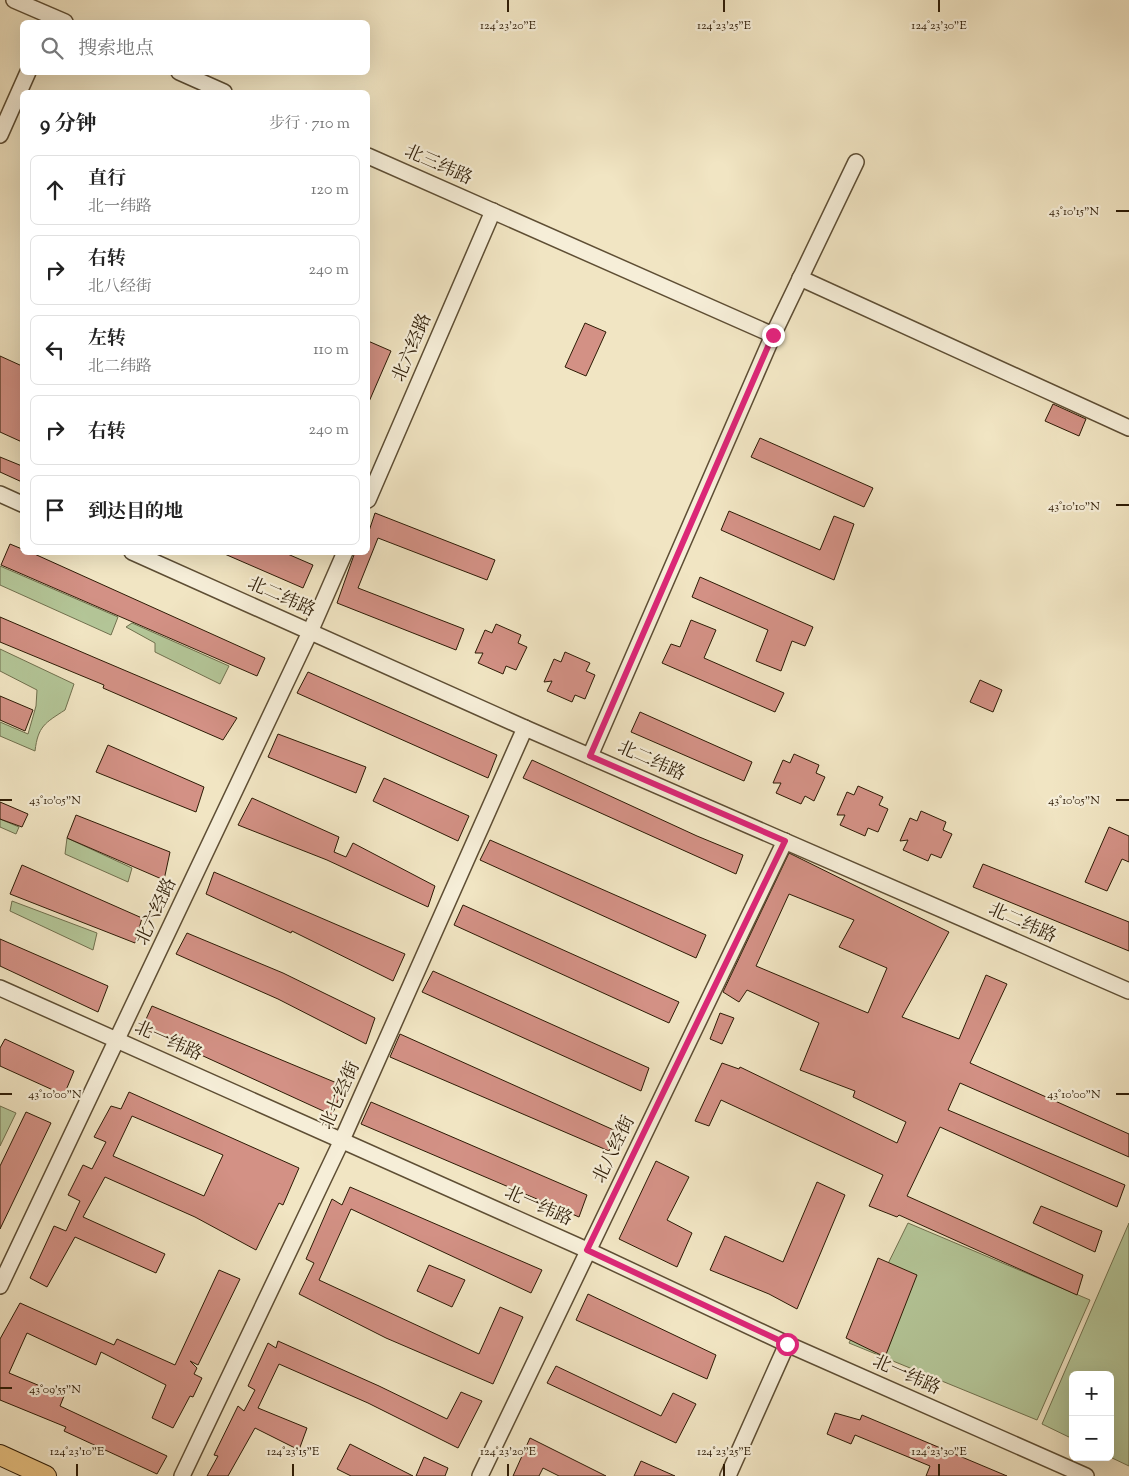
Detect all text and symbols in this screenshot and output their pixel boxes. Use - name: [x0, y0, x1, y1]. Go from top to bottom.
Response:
- text: 124°23'20"E: [480, 17, 537, 35]
- text: 124°23'25"E: [697, 17, 752, 35]
- text: 124°23'30"E: [911, 17, 967, 35]
- search box: [20, 20, 370, 75]
- icon: search: [38, 34, 66, 62]
- text: 搜索地点: [78, 36, 154, 63]
- text: 9 分钟: [40, 110, 97, 140]
- text: 步行 · 710 m: [269, 113, 350, 136]
- street label: 北三纬路: [400, 139, 476, 193]
- text: 直行: [88, 166, 126, 193]
- icon: ahead: [41, 176, 69, 204]
- text: 120 m: [311, 179, 349, 202]
- text: 北一纬路: [88, 196, 152, 219]
- text: 43°10'15"N: [1049, 203, 1099, 221]
- text: 右转: [88, 246, 126, 273]
- icon: right: [41, 256, 69, 284]
- text: 240 m: [308, 259, 349, 282]
- text: 北八经街: [88, 276, 152, 299]
- street label: 北六经路: [387, 310, 439, 386]
- route end: [762, 324, 785, 347]
- text: 左转: [88, 326, 126, 353]
- icon: left: [41, 336, 69, 364]
- text: 110 m: [313, 339, 349, 362]
- text: 北二纬路: [88, 356, 152, 379]
- icon: right: [41, 416, 69, 444]
- text: 右转: [88, 419, 126, 446]
- text: 240 m: [308, 419, 349, 442]
- icon: arrive: [41, 496, 69, 524]
- text: 43°10'10"N: [1048, 498, 1100, 516]
- text: 到达目的地: [88, 499, 183, 526]
- street label: 北二纬路: [243, 571, 319, 625]
- street label: 北二纬路: [613, 735, 689, 789]
- text: 43°10'05"N: [29, 792, 81, 810]
- text: 43°10'05"N: [1048, 792, 1100, 810]
- street label: 北六经路: [130, 874, 184, 950]
- street label: 北二纬路: [984, 897, 1060, 951]
- street label: 北一纬路: [130, 1015, 206, 1069]
- street label: 北七经街: [314, 1058, 368, 1134]
- text: 43°10'00"N: [28, 1086, 82, 1104]
- text: 43°10'00"N: [1047, 1086, 1101, 1104]
- street label: 北八经街: [588, 1112, 642, 1188]
- street label: 北一纬路: [500, 1180, 576, 1234]
- route start: [776, 1333, 799, 1356]
- street label: 北一纬路: [868, 1349, 944, 1403]
- map controls: [1069, 1371, 1114, 1461]
- button: +: [1069, 1371, 1114, 1416]
- text: 43°09'55"N: [29, 1381, 81, 1399]
- button: −: [1069, 1416, 1114, 1461]
- text: 124°23'10"E: [50, 1443, 105, 1461]
- text: 124°23'15"E: [267, 1443, 320, 1461]
- text: 124°23'20"E: [480, 1443, 537, 1461]
- text: 124°23'25"E: [697, 1443, 752, 1461]
- text: 124°23'30"E: [911, 1443, 967, 1461]

